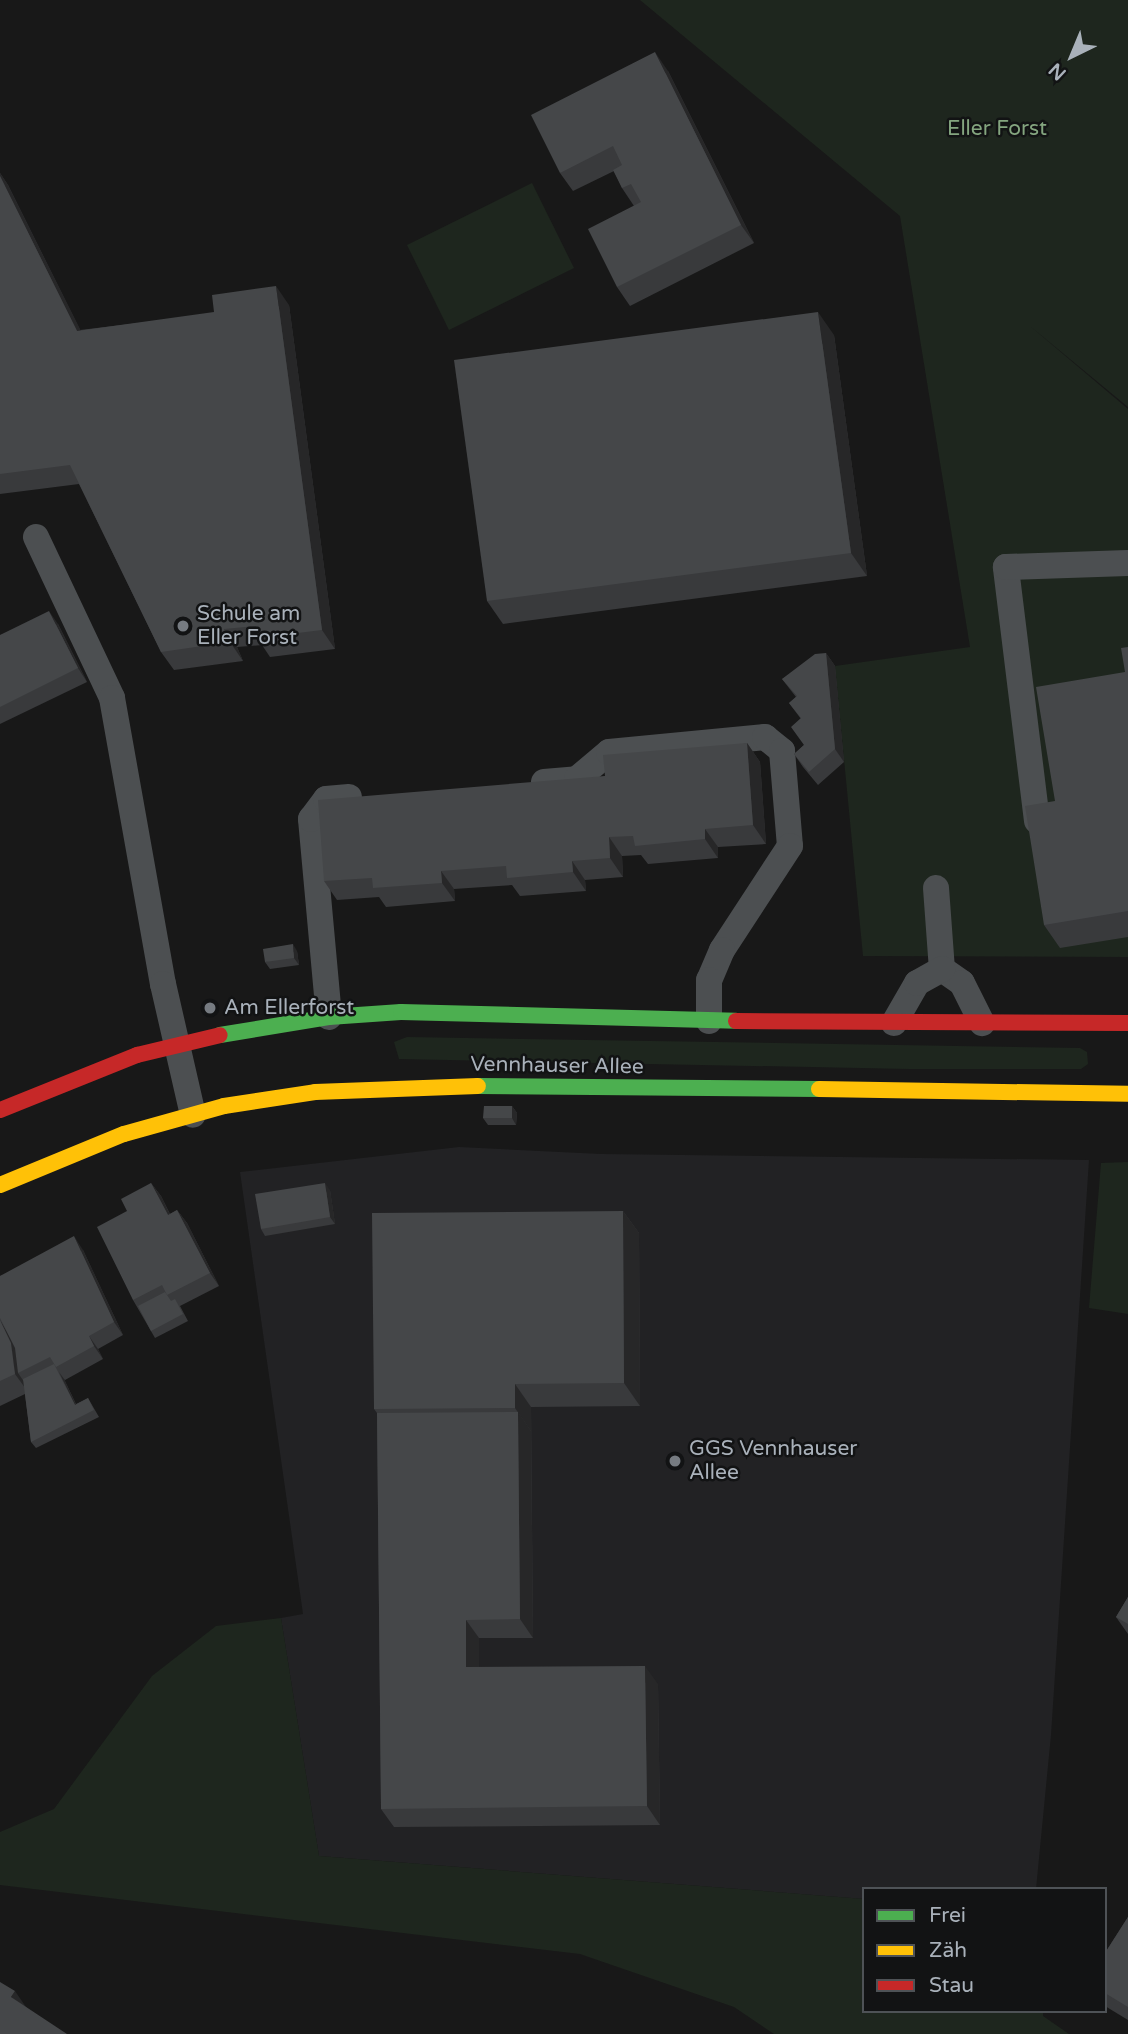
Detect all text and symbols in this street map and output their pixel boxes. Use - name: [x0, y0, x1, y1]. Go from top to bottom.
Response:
- north arrow: [1037, 21, 1107, 91]
- text: N: [1045, 58, 1071, 85]
- park label: Eller Forst: [947, 116, 1047, 142]
- place label: Schule am Eller Forst: [197, 601, 300, 651]
- marker: Schule am Eller Forst: [175, 618, 191, 634]
- place label: Am Ellerforst: [224, 995, 354, 1021]
- marker: Am Ellerforst: [202, 1000, 218, 1016]
- street label: Vennhauser Allee: [470, 1052, 644, 1080]
- place label: GGS Vennhauser Allee: [689, 1436, 857, 1486]
- marker: GGS Vennhauser Allee: [667, 1453, 683, 1469]
- legend: [862, 1887, 1107, 2013]
- text: Frei: [929, 1903, 966, 1928]
- text: Zäh: [929, 1938, 967, 1963]
- text: Stau: [929, 1973, 974, 1998]

